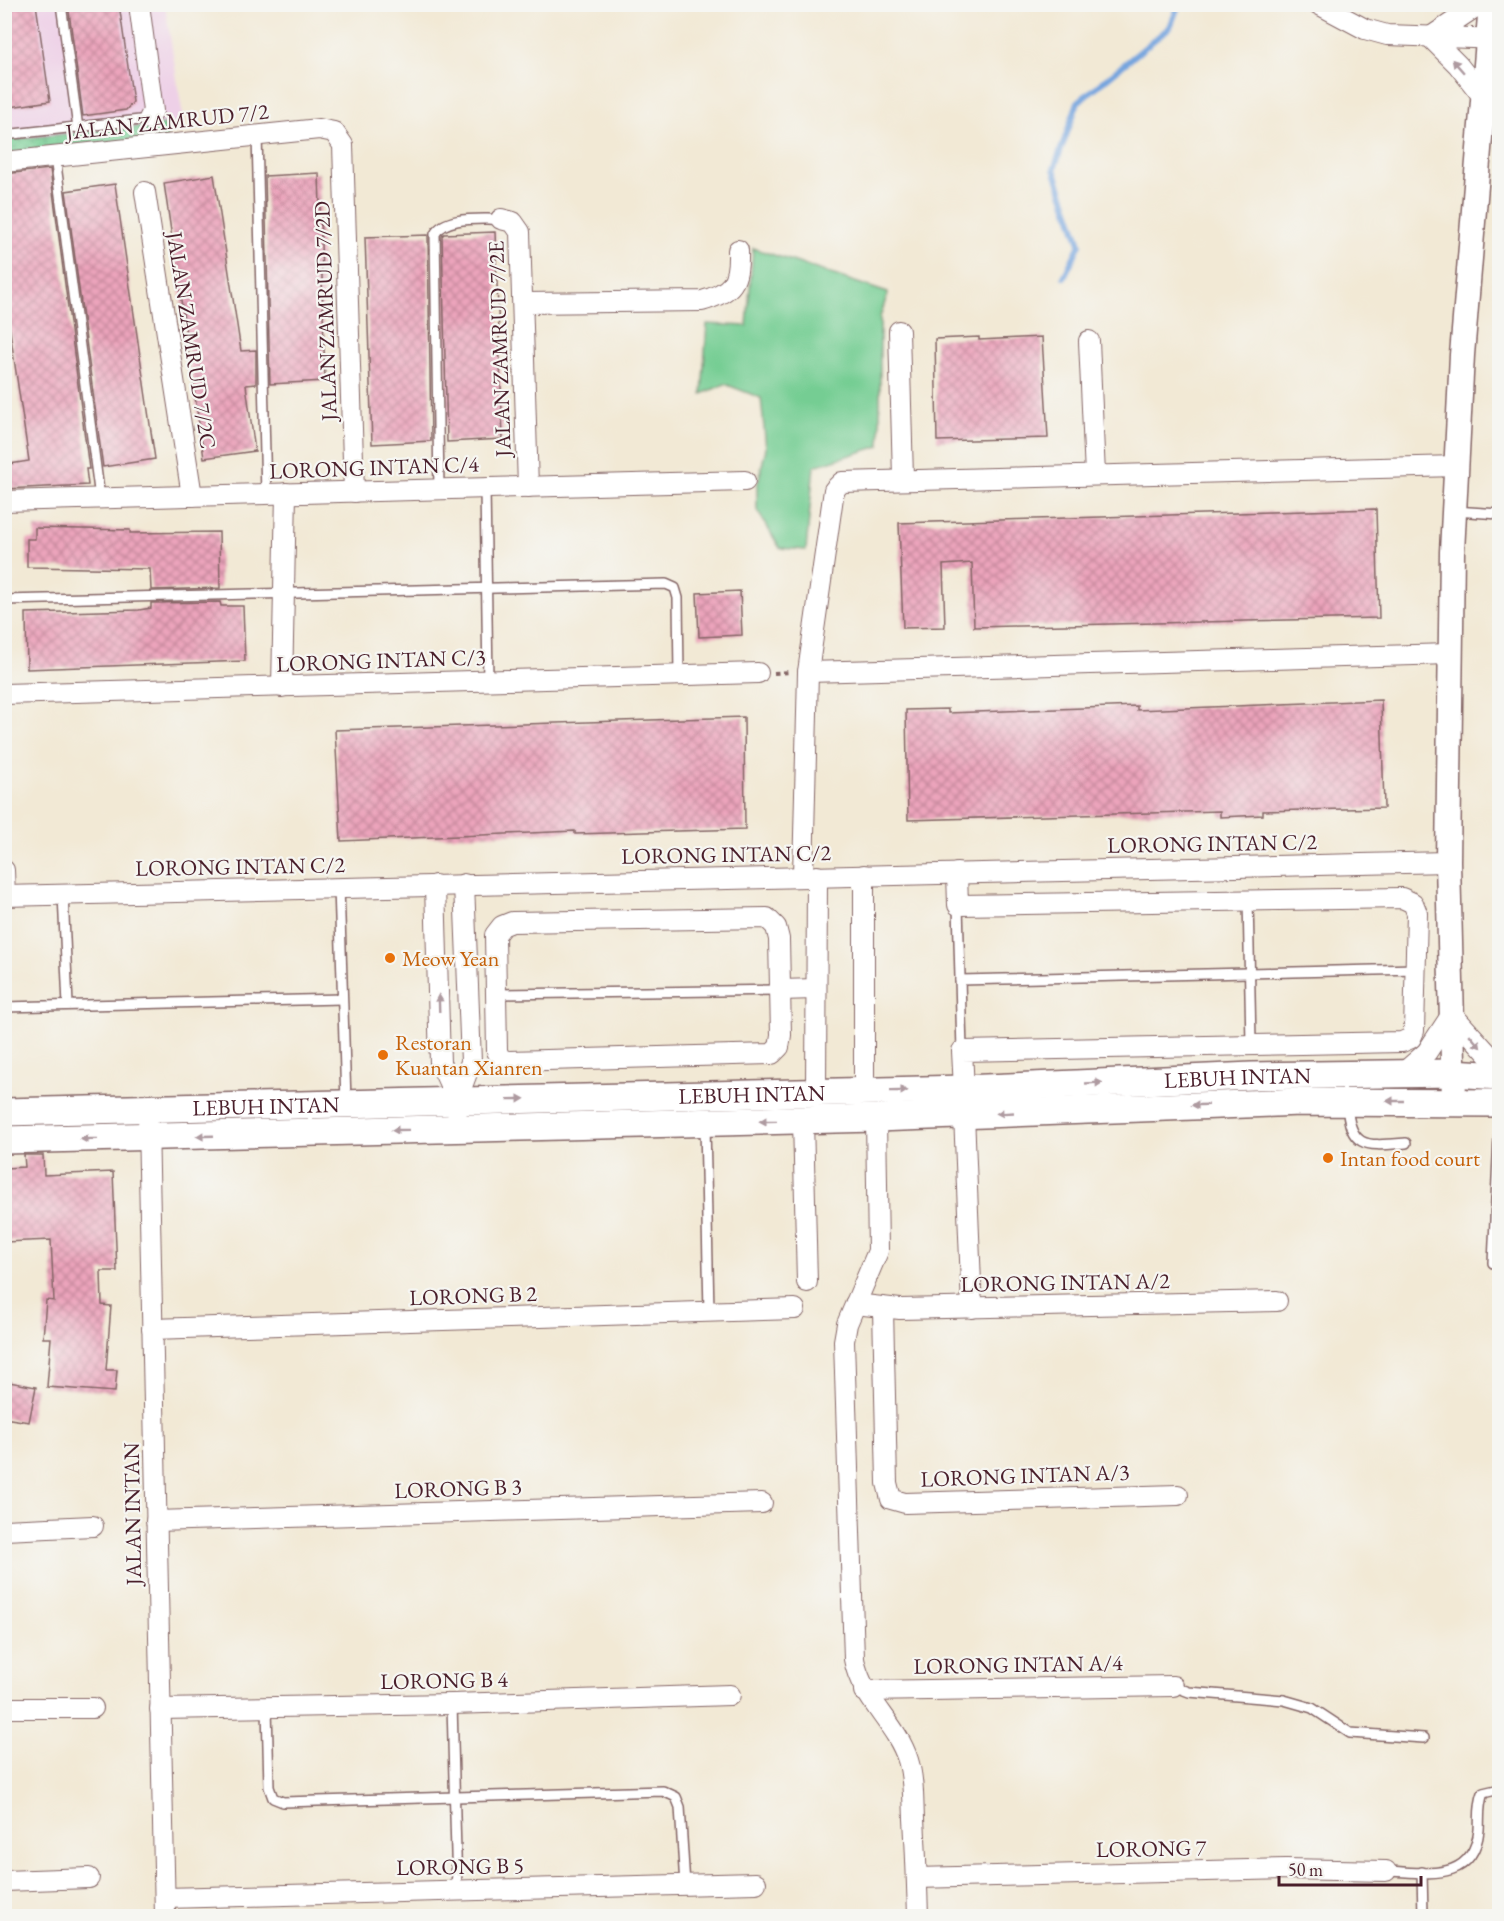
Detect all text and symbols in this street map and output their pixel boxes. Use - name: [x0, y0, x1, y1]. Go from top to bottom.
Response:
- one-way arrow: [1452, 59, 1465, 74]
- street label: JALAN ZAMRUD 7/2: [62, 96, 270, 147]
- street label: JALAN ZAMRUD 7/2D: [307, 200, 344, 424]
- street label: JALAN ZAMRUD 7/2C: [160, 228, 223, 451]
- street label: JALAN ZAMRUD 7/2E: [481, 240, 518, 459]
- street label: LORONG INTAN C/4: [269, 449, 480, 486]
- street label: LORONG INTAN C/3: [276, 642, 486, 679]
- street label: LORONG INTAN C/2: [1107, 827, 1318, 860]
- street label: LORONG INTAN C/2: [621, 838, 832, 871]
- street label: LORONG INTAN C/2: [135, 850, 346, 883]
- place label: Meow Yean: [402, 944, 500, 973]
- marker: Meow Yean: [383, 951, 397, 965]
- one-way arrow: [434, 994, 443, 1013]
- place label: Restoran Kuantan Xianren: [395, 1028, 543, 1082]
- one-way arrow: [1468, 1033, 1481, 1049]
- marker: Restoran Kuantan Xianren: [376, 1048, 390, 1062]
- street label: LEBUH INTAN: [1163, 1061, 1312, 1095]
- street label: LEBUH INTAN: [678, 1078, 826, 1111]
- one-way arrow: [1085, 1079, 1104, 1088]
- one-way arrow: [890, 1086, 909, 1096]
- street label: LEBUH INTAN: [192, 1090, 340, 1122]
- one-way arrow: [506, 1094, 525, 1104]
- one-way arrow: [1386, 1096, 1405, 1106]
- one-way arrow: [1191, 1101, 1210, 1110]
- one-way arrow: [996, 1109, 1015, 1118]
- one-way arrow: [759, 1116, 778, 1125]
- one-way arrow: [390, 1125, 409, 1134]
- one-way arrow: [195, 1131, 214, 1140]
- one-way arrow: [80, 1134, 99, 1144]
- place label: Intan food court: [1340, 1144, 1480, 1173]
- marker: Intan food court: [1321, 1151, 1335, 1165]
- street label: LORONG INTAN A/2: [960, 1266, 1170, 1299]
- street label: LORONG B 2: [409, 1279, 538, 1312]
- street label: JALAN INTAN: [117, 1442, 148, 1588]
- street label: LORONG INTAN A/3: [920, 1457, 1130, 1494]
- street label: LORONG B 3: [394, 1472, 522, 1505]
- street label: LORONG INTAN A/4: [913, 1648, 1123, 1681]
- street label: LORONG B 4: [380, 1665, 509, 1696]
- street label: LORONG 7: [1095, 1833, 1207, 1864]
- scale bar: [1279, 1849, 1422, 1887]
- street label: LORONG B 5: [396, 1851, 524, 1882]
- text: 50 m: [1288, 1858, 1323, 1881]

